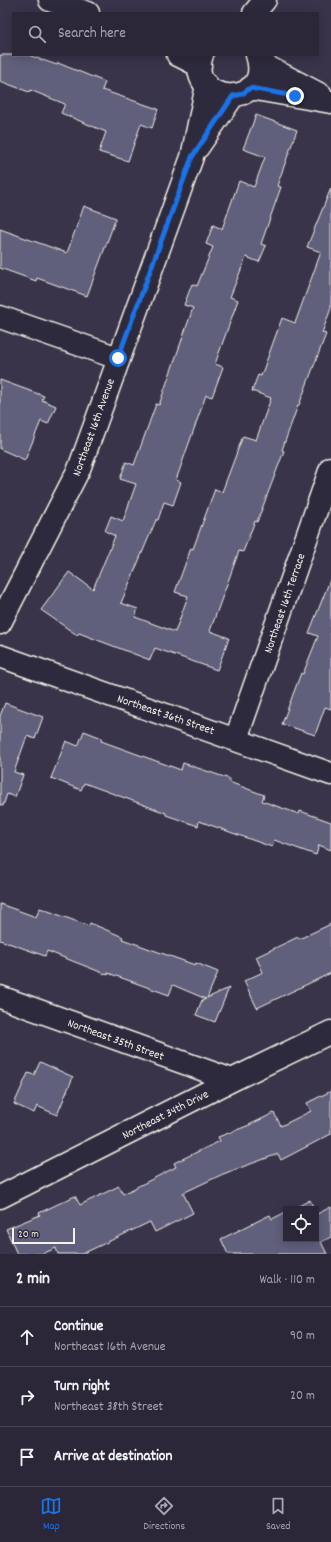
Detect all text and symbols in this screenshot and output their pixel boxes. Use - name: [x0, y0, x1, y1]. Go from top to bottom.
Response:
- search box: [12, 12, 319, 56]
- icon: search: [26, 23, 48, 45]
- text: Search here: [58, 23, 126, 45]
- route end: [286, 87, 304, 105]
- route start: [109, 349, 127, 367]
- street label: Northeast 16th Avenue: [69, 376, 120, 479]
- street label: Northeast 16th Terrace: [260, 551, 310, 656]
- street label: Northeast 36th Street: [115, 691, 217, 740]
- street label: Northeast 35th Street: [65, 1015, 167, 1066]
- street label: Northeast 34th Drive: [120, 1086, 212, 1144]
- map controls: [283, 1206, 319, 1242]
- button: locate: [283, 1206, 319, 1242]
- scale bar: [12, 1226, 75, 1245]
- text: 20 m: [18, 1227, 39, 1243]
- text: 2 min: [16, 1268, 50, 1292]
- text: Walk · 110 m: [259, 1271, 315, 1290]
- text: Continue: [54, 1316, 103, 1338]
- icon: ahead: [16, 1326, 38, 1348]
- text: 90 m: [290, 1327, 315, 1346]
- text: Northeast 16th Avenue: [54, 1338, 165, 1357]
- text: Turn right: [54, 1376, 110, 1398]
- icon: right: [16, 1386, 38, 1408]
- text: 20 m: [290, 1387, 315, 1406]
- text: Northeast 38th Street: [54, 1398, 163, 1417]
- icon: arrive: [16, 1446, 38, 1468]
- text: Arrive at destination: [54, 1446, 172, 1468]
- tab: Map: [40, 1495, 62, 1535]
- tab: Directions: [143, 1495, 185, 1535]
- tab: Saved: [266, 1495, 291, 1535]

